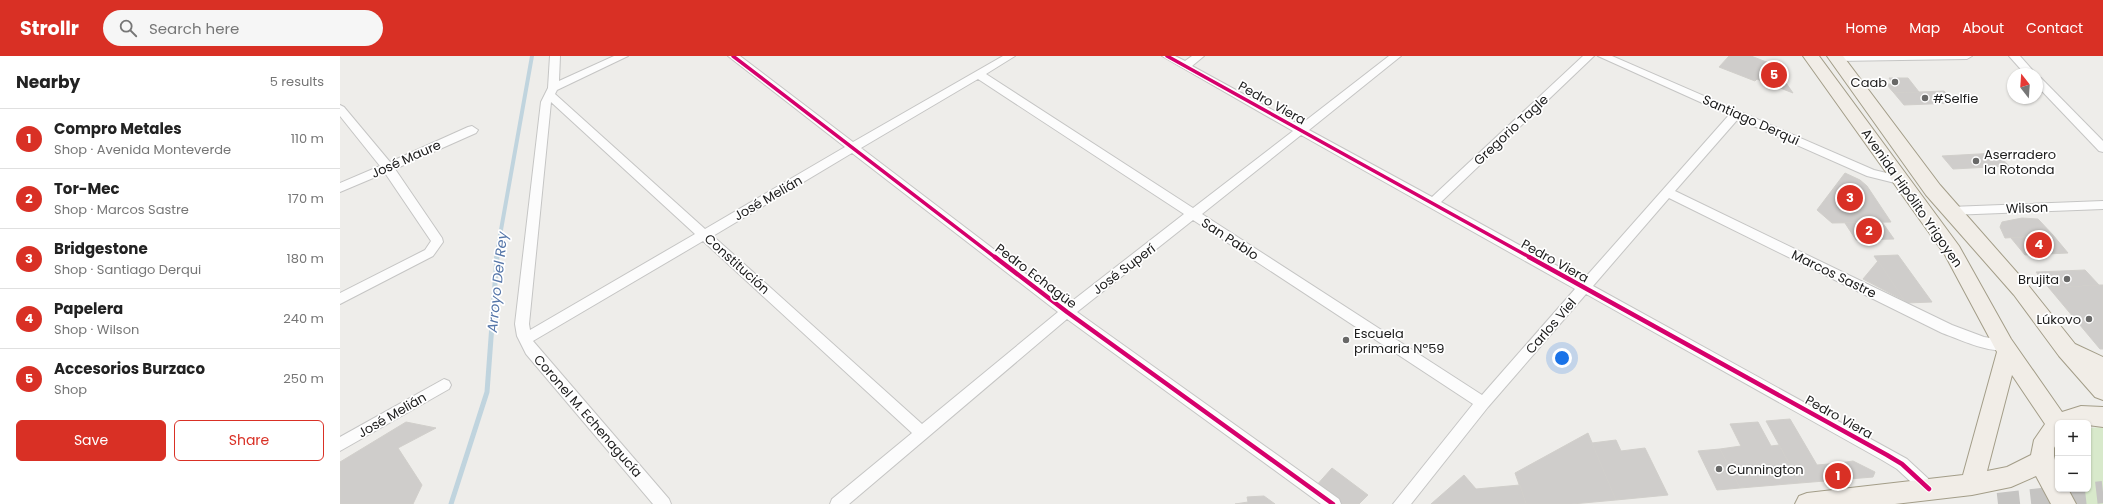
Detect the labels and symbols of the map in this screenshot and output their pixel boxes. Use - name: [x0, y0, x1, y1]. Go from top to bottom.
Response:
- pin: 5: [1761, 60, 1787, 90]
- north arrow: [2007, 68, 2043, 104]
- place label: Caab: [1851, 73, 1887, 92]
- street label: Pedro Viera: [1235, 77, 1309, 129]
- marker: Caab: [1890, 77, 1900, 87]
- place label: #Selfie: [1933, 89, 1978, 108]
- street label: Gregorio Tagle: [1469, 90, 1553, 170]
- street label: Santiago Derqui: [1699, 90, 1803, 150]
- marker: #Selfie: [1920, 93, 1930, 103]
- street label: Avenida Hipólito Yrigoyen: [1857, 125, 1967, 271]
- street label: José Maure: [368, 135, 444, 183]
- place label: Aserradero la Rotonda: [1984, 145, 2056, 179]
- marker: Aserradero la Rotonda: [1971, 156, 1981, 166]
- street label: José Melián: [730, 171, 806, 225]
- pin: 3: [1837, 183, 1863, 213]
- street label: Wilson: [2005, 198, 2049, 218]
- street label: San Pablo: [1198, 213, 1262, 265]
- pin: 2: [1856, 216, 1882, 246]
- street label: Constitución: [700, 229, 774, 299]
- water label: Arroyo Del Rey: [482, 230, 512, 334]
- pin: 4: [2026, 230, 2052, 260]
- street label: Pedro Viera: [1518, 235, 1592, 287]
- street label: Pedro Echagüe: [991, 239, 1081, 313]
- street label: José Superí: [1089, 239, 1159, 299]
- street label: Marcos Sastre: [1788, 245, 1880, 303]
- place label: Brujita: [2018, 270, 2059, 289]
- marker: Brujita: [2062, 274, 2072, 284]
- street label: Carlos Viel: [1521, 294, 1581, 358]
- place label: Lúkovo: [2036, 310, 2081, 329]
- marker: Lúkovo: [2084, 314, 2094, 324]
- place label: Escuela primaria Nº59: [1354, 324, 1444, 358]
- marker: Escuela primaria Nº59: [1341, 335, 1351, 345]
- your location: [1552, 348, 1572, 368]
- street label: Coronel M. Echenagucía: [529, 351, 647, 481]
- street label: José Melián: [354, 388, 430, 442]
- street label: Pedro Viera: [1802, 391, 1876, 443]
- place label: Cunnington: [1727, 460, 1804, 479]
- pin: 1: [1825, 461, 1851, 491]
- marker: Cunnington: [1714, 464, 1724, 474]

